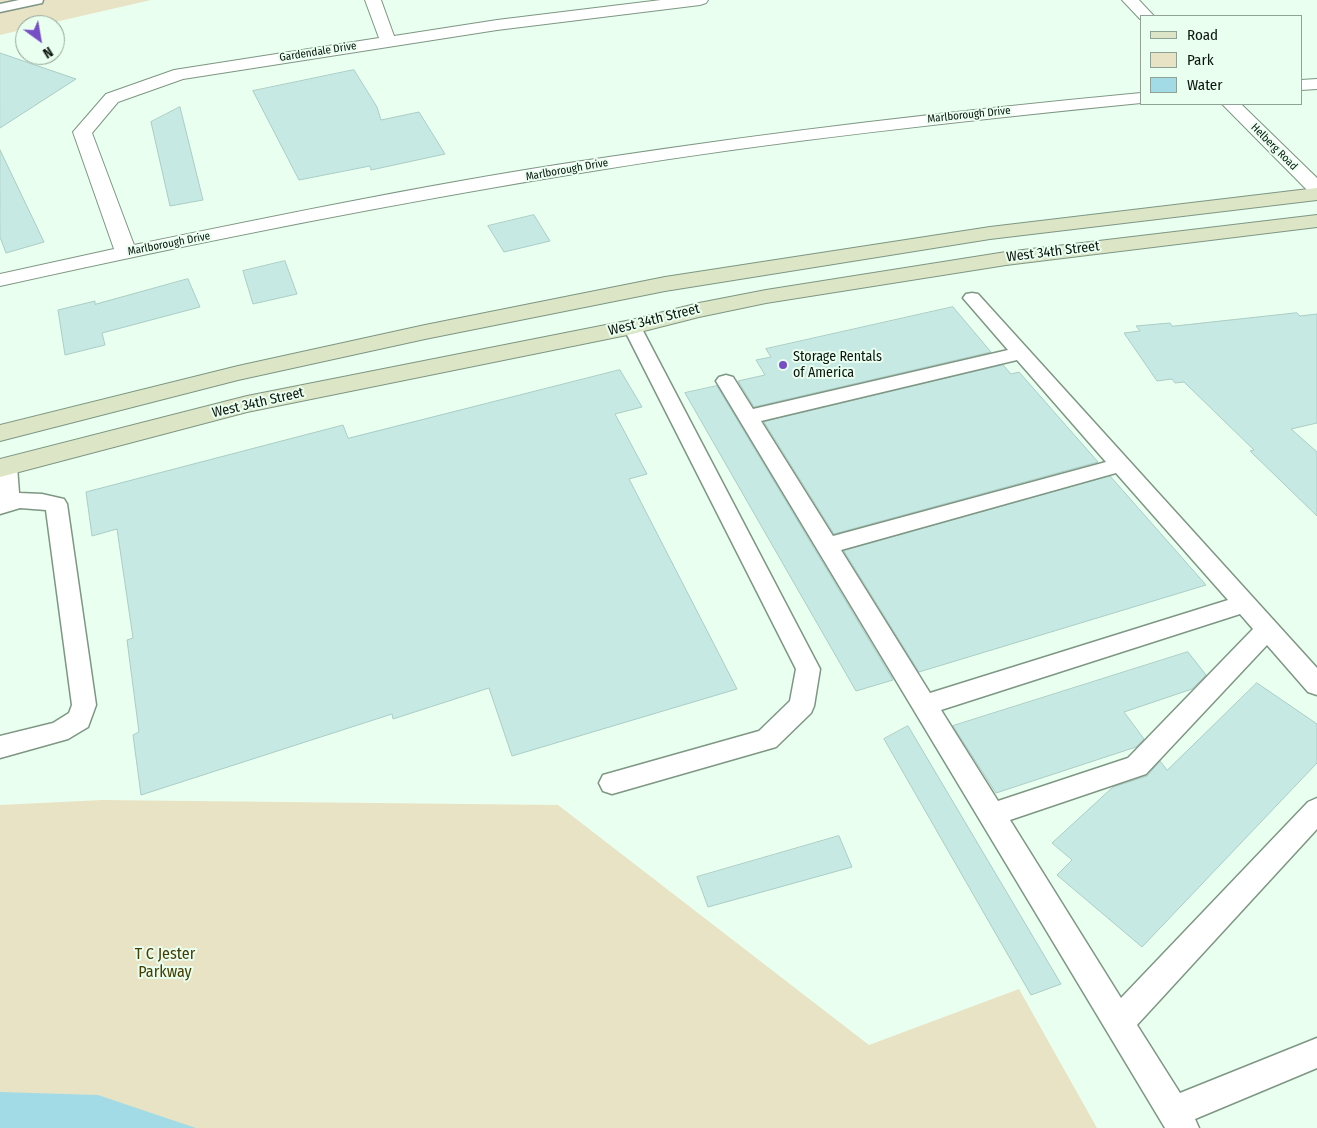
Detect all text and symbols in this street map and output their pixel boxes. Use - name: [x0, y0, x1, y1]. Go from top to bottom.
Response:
- north arrow: [15, 15, 65, 65]
- legend: [1140, 15, 1302, 105]
- text: Road: [1187, 26, 1218, 44]
- street label: Gardendale Drive: [279, 39, 357, 65]
- text: N: [40, 43, 56, 62]
- text: Park: [1187, 51, 1214, 69]
- text: Water: [1187, 76, 1222, 94]
- street label: Marlborough Drive: [927, 104, 1011, 126]
- street label: Helberg Road: [1248, 121, 1300, 173]
- street label: Marlborough Drive: [525, 156, 609, 184]
- street label: Marlborough Drive: [127, 230, 211, 258]
- street label: West 34th Street: [1005, 238, 1101, 266]
- street label: West 34th Street: [606, 301, 702, 339]
- place label: Storage Rentals of America: [793, 349, 882, 382]
- marker: Storage Rentals of America: [777, 359, 789, 371]
- street label: West 34th Street: [210, 384, 306, 422]
- park label: T C Jester Parkway: [135, 945, 195, 983]

